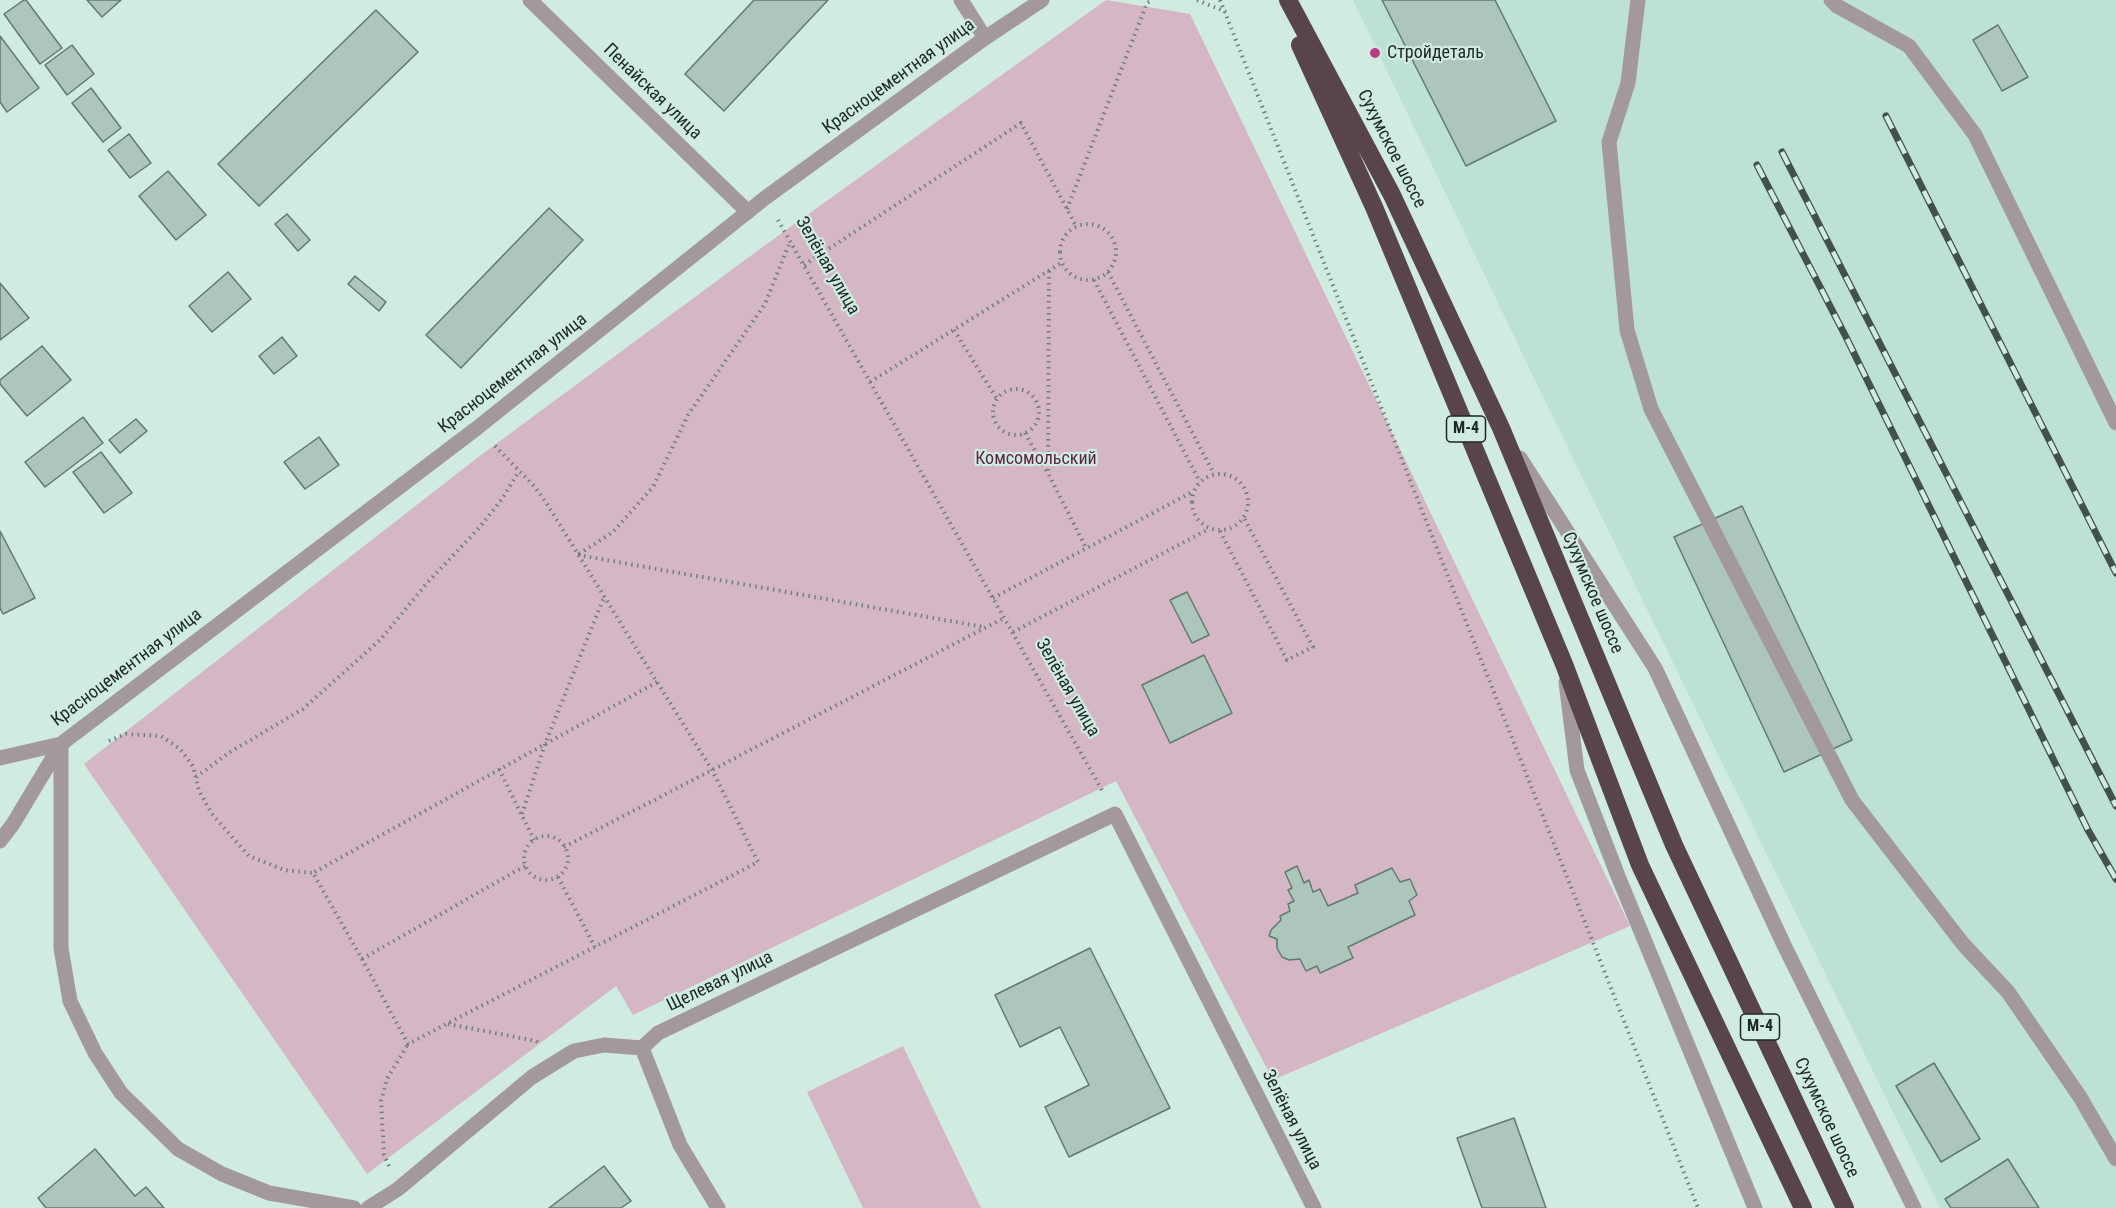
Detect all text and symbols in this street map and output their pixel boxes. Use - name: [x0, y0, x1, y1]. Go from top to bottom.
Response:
- street label: Красноцементная улица: [819, 15, 979, 139]
- street label: Пенайская улица: [598, 40, 706, 144]
- place label: Стройдеталь: [1387, 42, 1484, 64]
- marker: Стройдеталь: [1368, 46, 1382, 60]
- street label: Сухумское шоссе: [1352, 86, 1430, 212]
- street label: Зелёная улица: [790, 213, 864, 319]
- street label: Красноцементная улица: [434, 309, 592, 439]
- road number: М-4: [1446, 416, 1486, 442]
- park label: Комсомольский: [975, 448, 1097, 470]
- street label: Сухумское шоссе: [1557, 529, 1627, 657]
- street label: Красноцементная улица: [48, 604, 206, 732]
- street label: Зелёная улица: [1030, 635, 1104, 741]
- street label: Щелевая улица: [663, 947, 777, 1017]
- road number: М-4: [1740, 1014, 1780, 1040]
- street label: Сухумское шоссе: [1789, 1055, 1863, 1181]
- street label: Зелёная улица: [1257, 1066, 1325, 1174]

